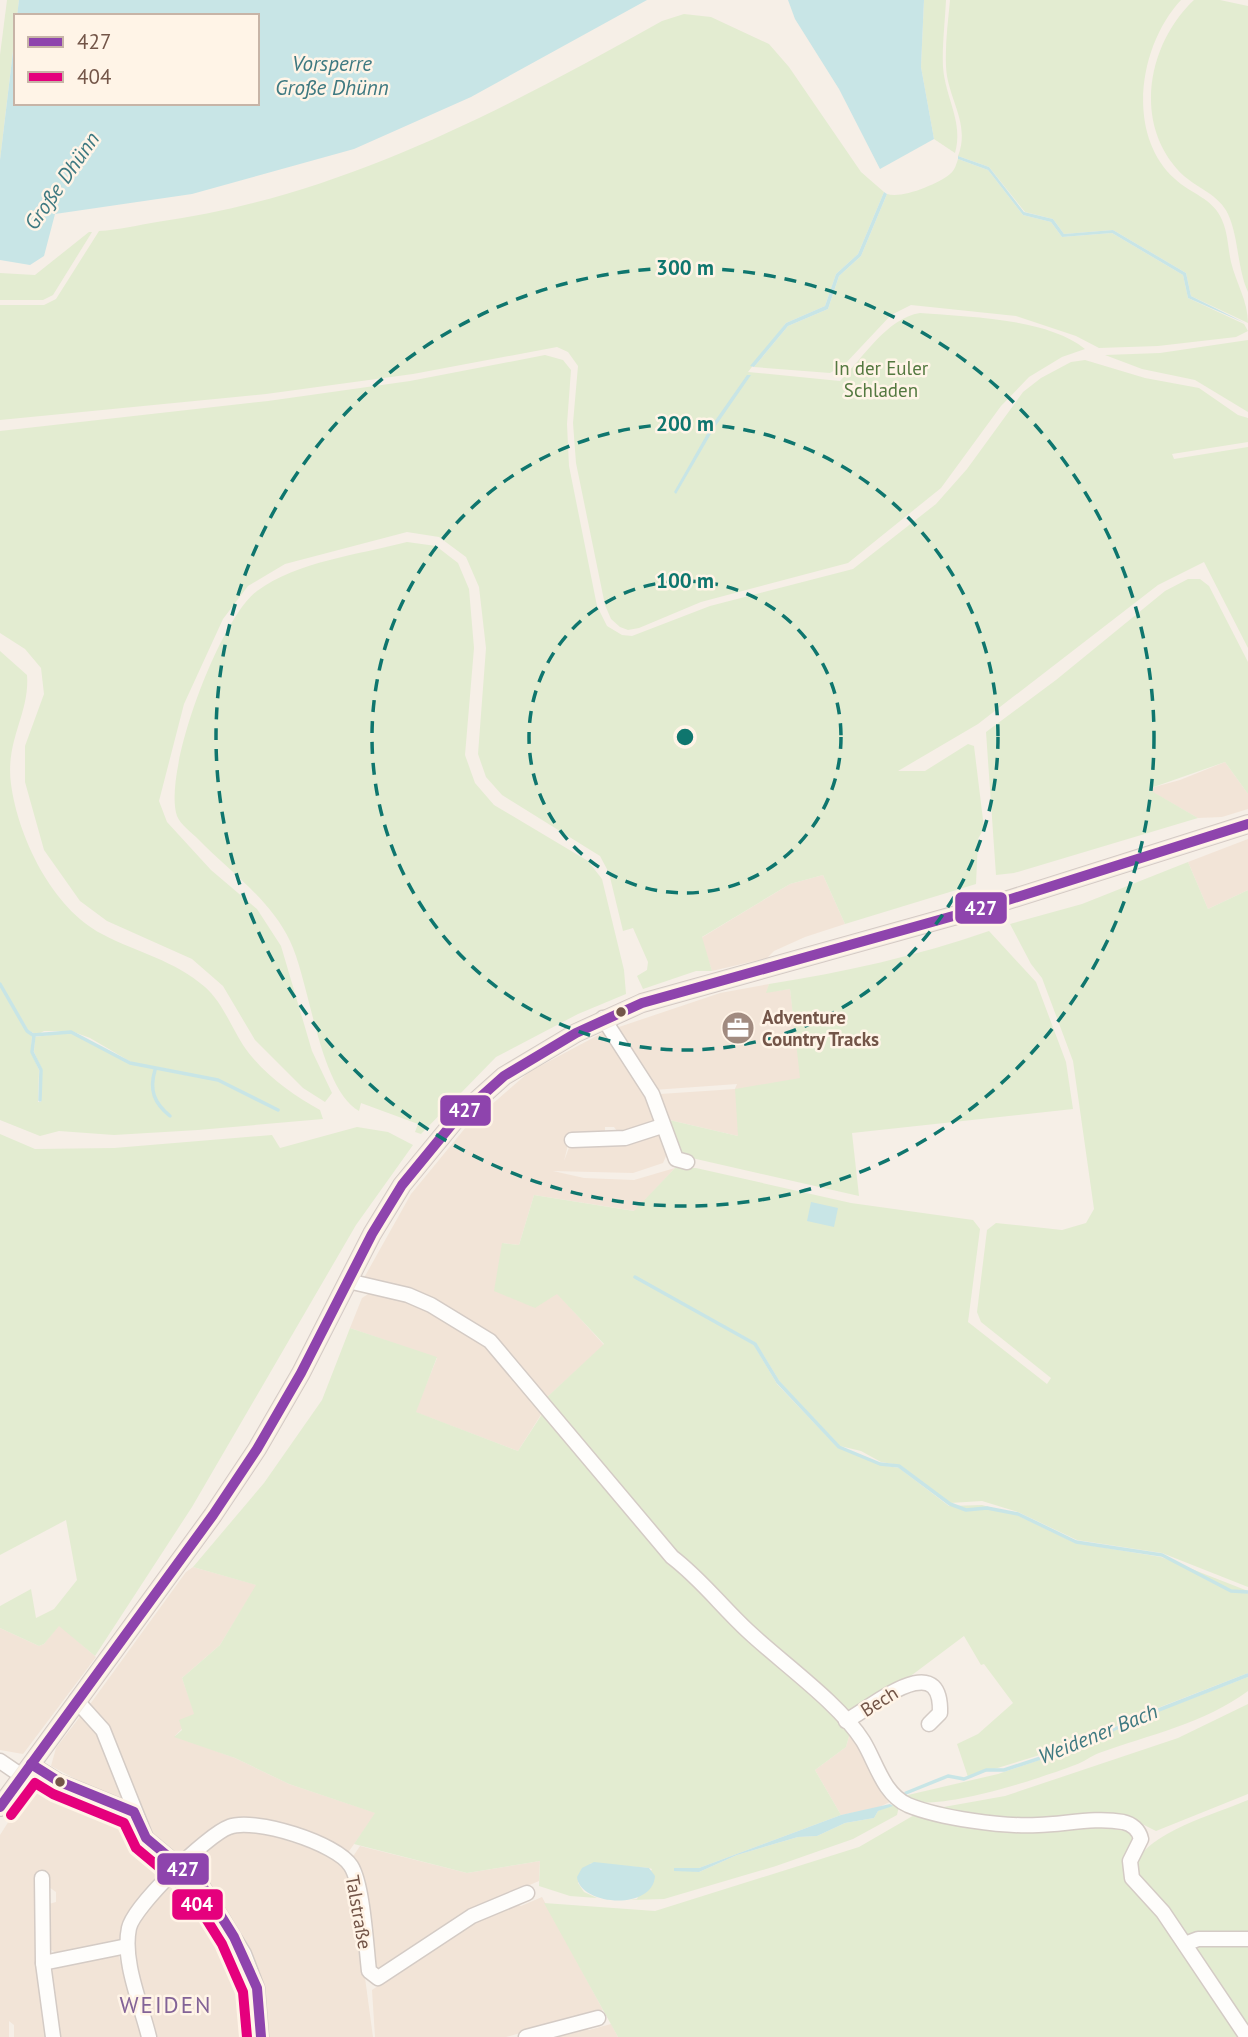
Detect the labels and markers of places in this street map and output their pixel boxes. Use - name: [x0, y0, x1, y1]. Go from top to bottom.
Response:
- centre of rings: [673, 725, 697, 749]
- unlabelled marker: [614, 1005, 628, 1019]
- place label: Adventure Country Tracks: [762, 1005, 879, 1051]
- office icon: Adventure Country Tracks: [719, 1009, 757, 1047]
- unlabelled marker: [53, 1775, 67, 1789]

